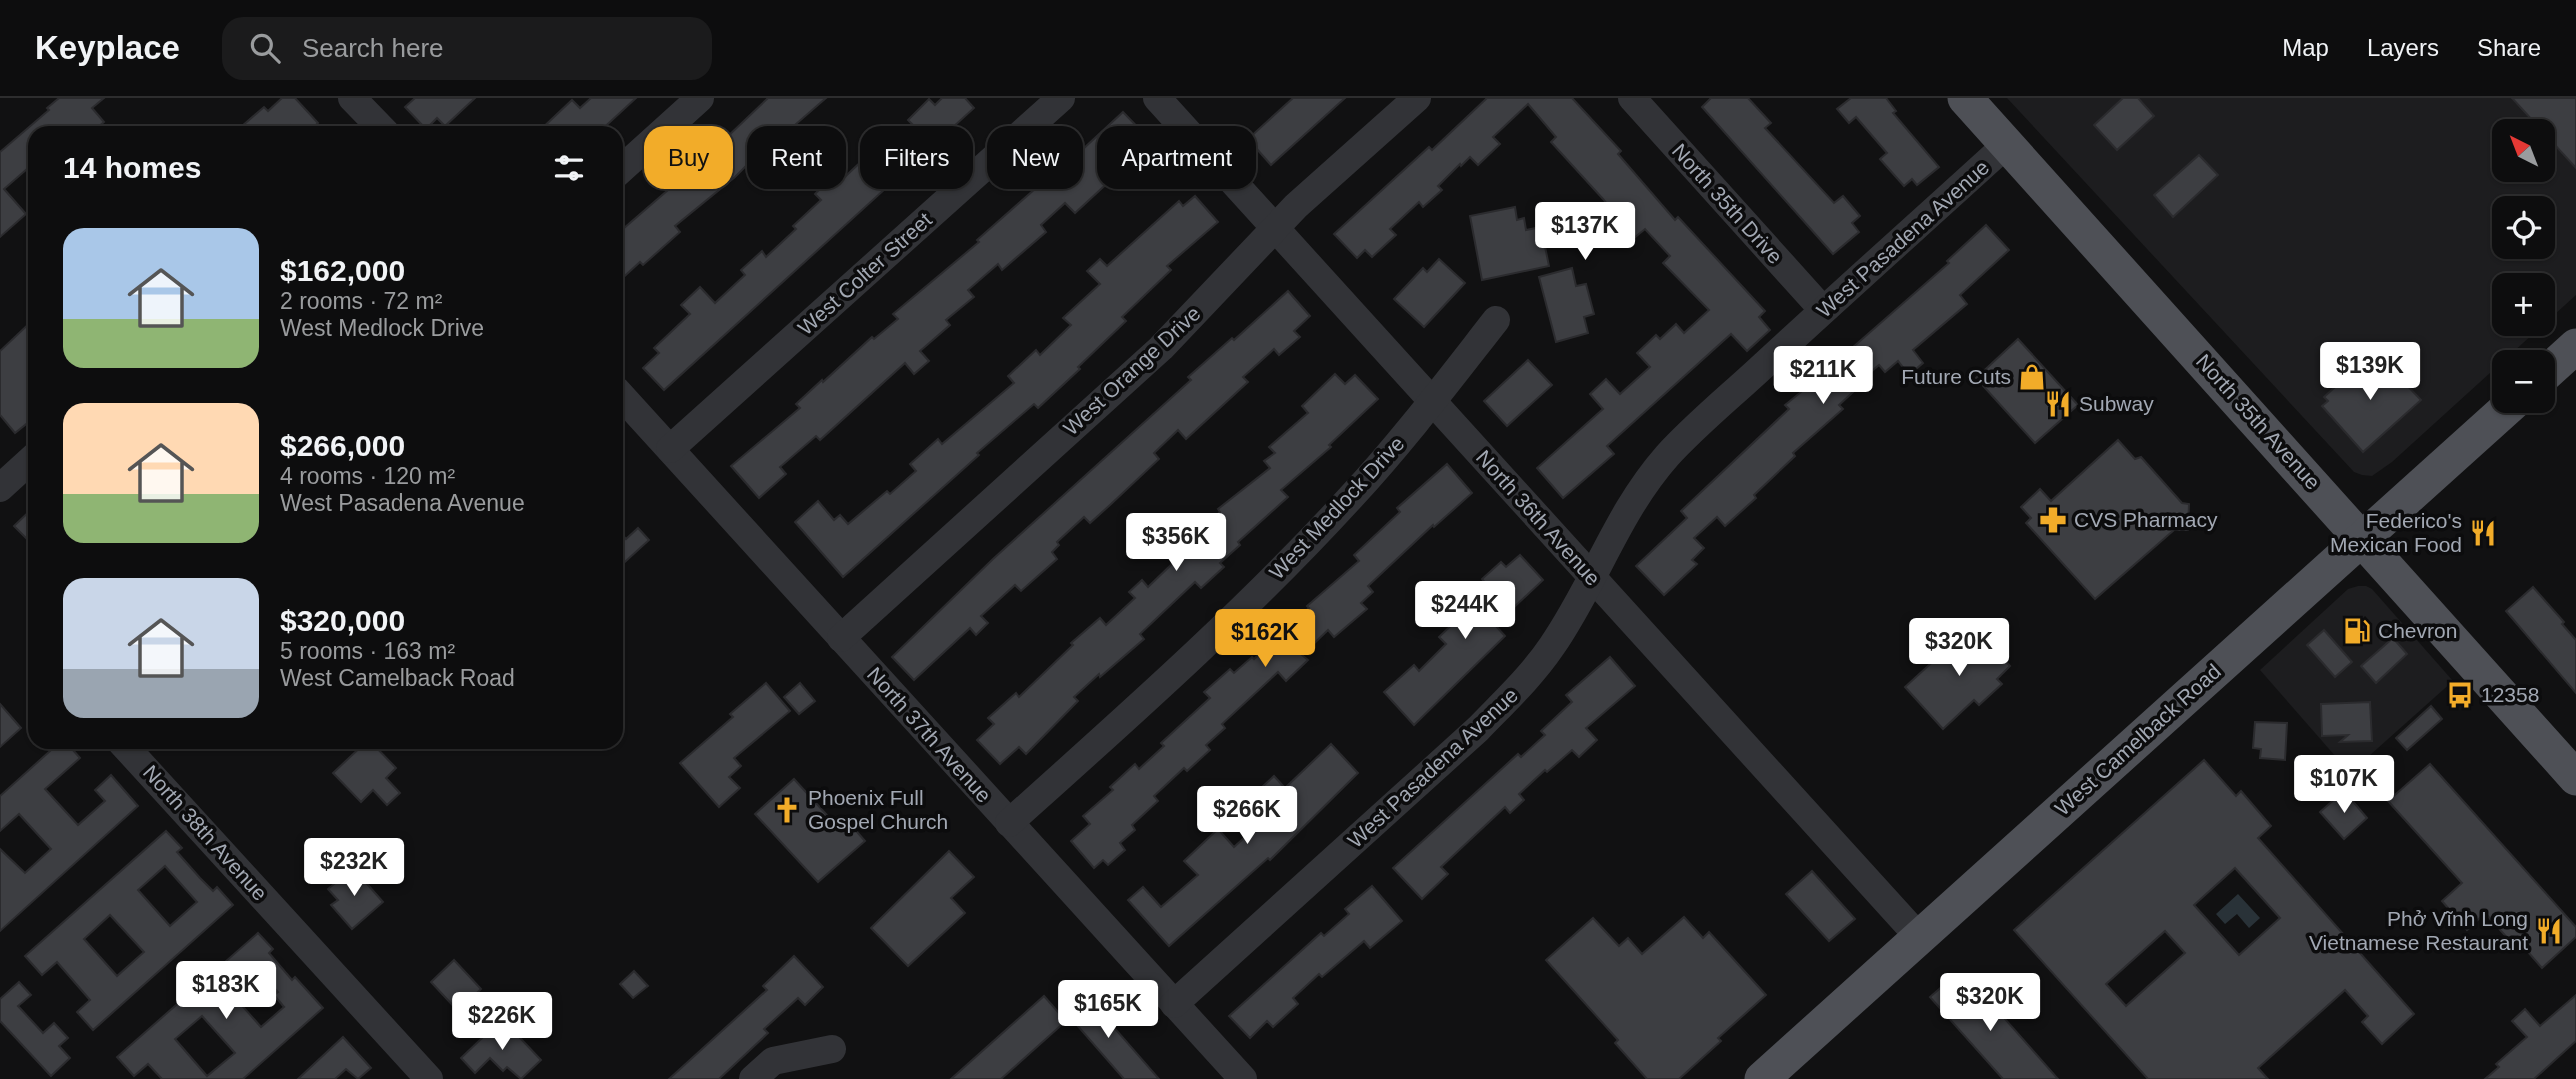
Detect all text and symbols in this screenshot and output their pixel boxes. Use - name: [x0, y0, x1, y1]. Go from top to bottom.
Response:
- search box: [222, 17, 712, 80]
- text: Keyplace: [35, 29, 180, 66]
- icon: search: [246, 29, 284, 67]
- text: Search here: [302, 33, 444, 63]
- text: Map: [2282, 34, 2329, 61]
- text: Layers: [2367, 34, 2439, 61]
- text: Share: [2477, 34, 2541, 61]
- north arrow: [2492, 119, 2555, 182]
- map controls: [2492, 119, 2555, 413]
- chip: Buy: [644, 126, 733, 189]
- chip: Rent: [747, 126, 846, 189]
- chip: Filters: [860, 126, 973, 189]
- chip: New: [987, 126, 1083, 189]
- chip: Apartment: [1097, 126, 1256, 189]
- street label: North 35th Drive: [1668, 139, 1787, 268]
- icon: filters: [550, 149, 588, 187]
- text: 14 homes: [63, 151, 201, 184]
- street label: West Pasadena Avenue: [1812, 155, 1993, 322]
- button: locate: [2492, 196, 2555, 259]
- pin: $137K: [1536, 202, 1634, 262]
- street label: West Colter Street: [793, 208, 936, 339]
- text: $137K: [1551, 212, 1619, 238]
- text: $162,000: [280, 254, 405, 287]
- icon: home: [119, 256, 203, 340]
- button: +: [2492, 273, 2555, 336]
- text: 2 rooms · 72 m²: [280, 288, 442, 314]
- street label: West Orange Drive: [1059, 301, 1205, 440]
- text: West Medlock Drive: [280, 315, 484, 341]
- pin: $139K: [2321, 342, 2419, 402]
- pin: $211K: [1774, 346, 1872, 406]
- street label: North 35th Avenue: [2192, 349, 2325, 494]
- button: −: [2492, 350, 2555, 413]
- text: $139K: [2336, 352, 2404, 378]
- text: $211K: [1790, 356, 1856, 382]
- shop icon: Future Cuts: [2017, 362, 2047, 392]
- place label: Future Cuts: [1901, 365, 2011, 388]
- restaurant icon: Subway: [2043, 389, 2073, 419]
- place label: Subway: [2079, 392, 2154, 415]
- text: $266,000: [280, 429, 405, 462]
- icon: home: [119, 431, 203, 515]
- street label: West Medlock Drive: [1265, 432, 1409, 584]
- street label: North 36th Avenue: [1472, 445, 1605, 590]
- text: 4 rooms · 120 m²: [280, 463, 455, 489]
- text: West Pasadena Avenue: [280, 490, 525, 516]
- pharmacy icon: CVS Pharmacy: [2038, 505, 2068, 535]
- place label: CVS Pharmacy: [2074, 508, 2218, 531]
- place label: Federico's Mexican Food: [2330, 509, 2462, 556]
- pin: $356K: [1127, 514, 1225, 573]
- restaurant icon: Federico's Mexican Food: [2468, 518, 2498, 548]
- text: $356K: [1142, 523, 1210, 549]
- pin: $244K: [1416, 582, 1514, 641]
- text: $244K: [1431, 591, 1499, 617]
- text: $320,000: [280, 604, 405, 637]
- icon: home: [119, 606, 203, 690]
- pin: $162K: [1216, 610, 1314, 669]
- fuel station icon: Chevron: [2342, 616, 2372, 646]
- pin: $320K: [1910, 618, 2008, 678]
- text: $162K: [1231, 619, 1299, 645]
- place label: Chevron: [2378, 619, 2457, 642]
- text: $320K: [1925, 628, 1993, 654]
- text: 5 rooms · 163 m²: [280, 638, 455, 664]
- street label: West Camelback Road: [2050, 659, 2225, 820]
- street label: North 37th Avenue: [863, 662, 996, 807]
- text: West Camelback Road: [280, 665, 515, 691]
- bus stop icon: 12358: [2445, 680, 2475, 710]
- street label: West Pasadena Avenue: [1343, 683, 1522, 852]
- place label: 12358: [2481, 683, 2539, 706]
- pin: $107K: [2295, 756, 2393, 815]
- street label: North 38th Avenue: [139, 760, 272, 905]
- text: $107K: [2310, 765, 2378, 791]
- place label: Phoenix Full Gospel Church: [808, 786, 948, 833]
- pin: $266K: [1198, 786, 1296, 846]
- church icon: Phoenix Full Gospel Church: [772, 795, 802, 825]
- text: $266K: [1213, 796, 1281, 822]
- pin: $232K: [305, 838, 403, 898]
- text: $232K: [320, 848, 388, 874]
- place label: Phở Vĩnh Long Vietnamese Restaurant: [2309, 907, 2528, 954]
- restaurant icon: Phở Vĩnh Long Vietnamese Restaurant: [2534, 916, 2564, 946]
- pin: $183K: [177, 962, 275, 1021]
- text: $183K: [192, 971, 260, 997]
- pin: $320K: [1941, 974, 2039, 1033]
- pin: $165K: [1059, 981, 1157, 1040]
- text: $320K: [1956, 983, 2024, 1009]
- text: $165K: [1074, 990, 1142, 1016]
- pin: $226K: [453, 992, 551, 1052]
- text: $226K: [468, 1002, 536, 1028]

